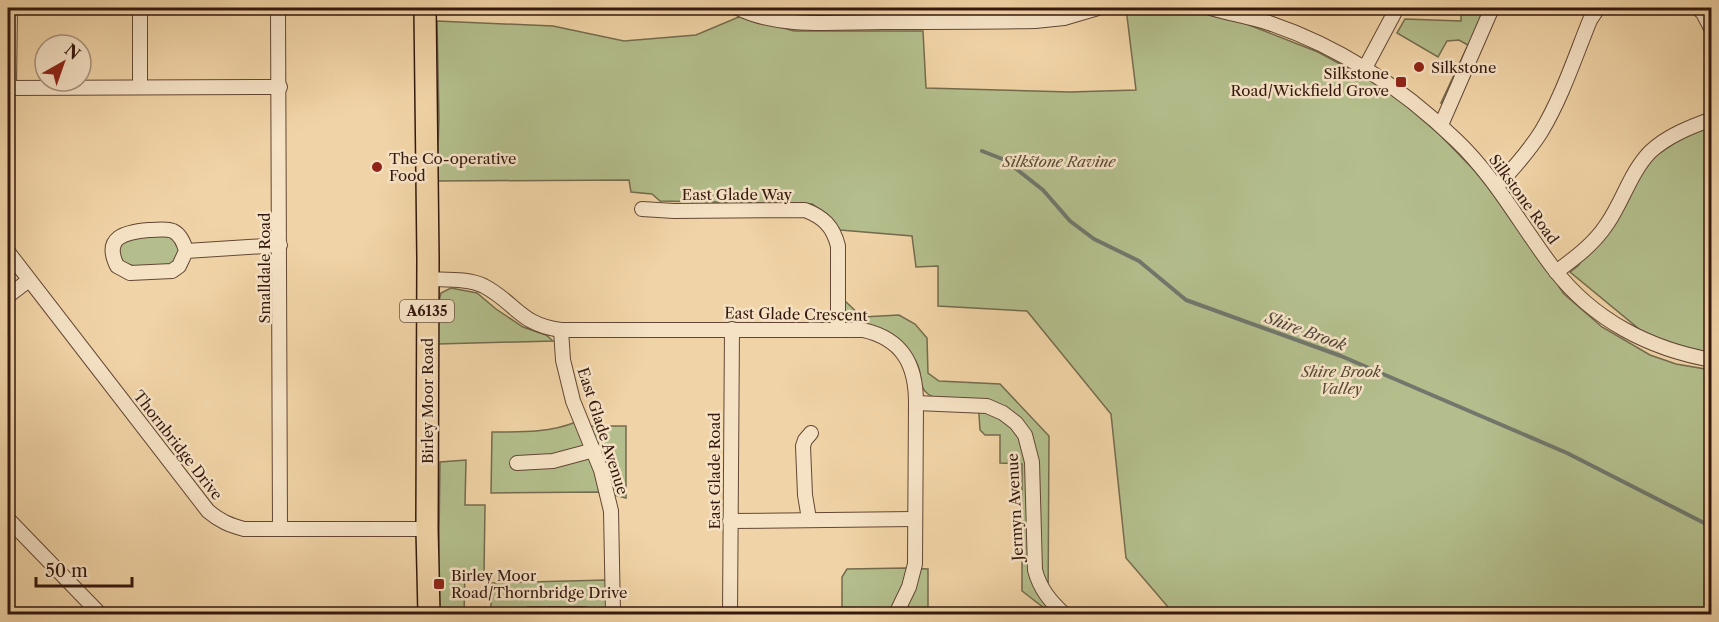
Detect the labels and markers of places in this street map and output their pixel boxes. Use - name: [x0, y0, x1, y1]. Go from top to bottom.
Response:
- place label: Silkstone: [1431, 58, 1496, 77]
- marker: Silkstone: [1412, 60, 1426, 74]
- place label: Silkstone Road/Wickfield Grove: [1230, 64, 1389, 100]
- marker: Silkstone Road/Wickfield Grove: [1394, 75, 1408, 89]
- place label: The Co-operative Food: [389, 149, 516, 185]
- marker: The Co-operative Food: [370, 160, 384, 174]
- place label: Birley Moor Road/Thornbridge Drive: [451, 566, 627, 602]
- marker: Birley Moor Road/Thornbridge Drive: [432, 577, 446, 591]

